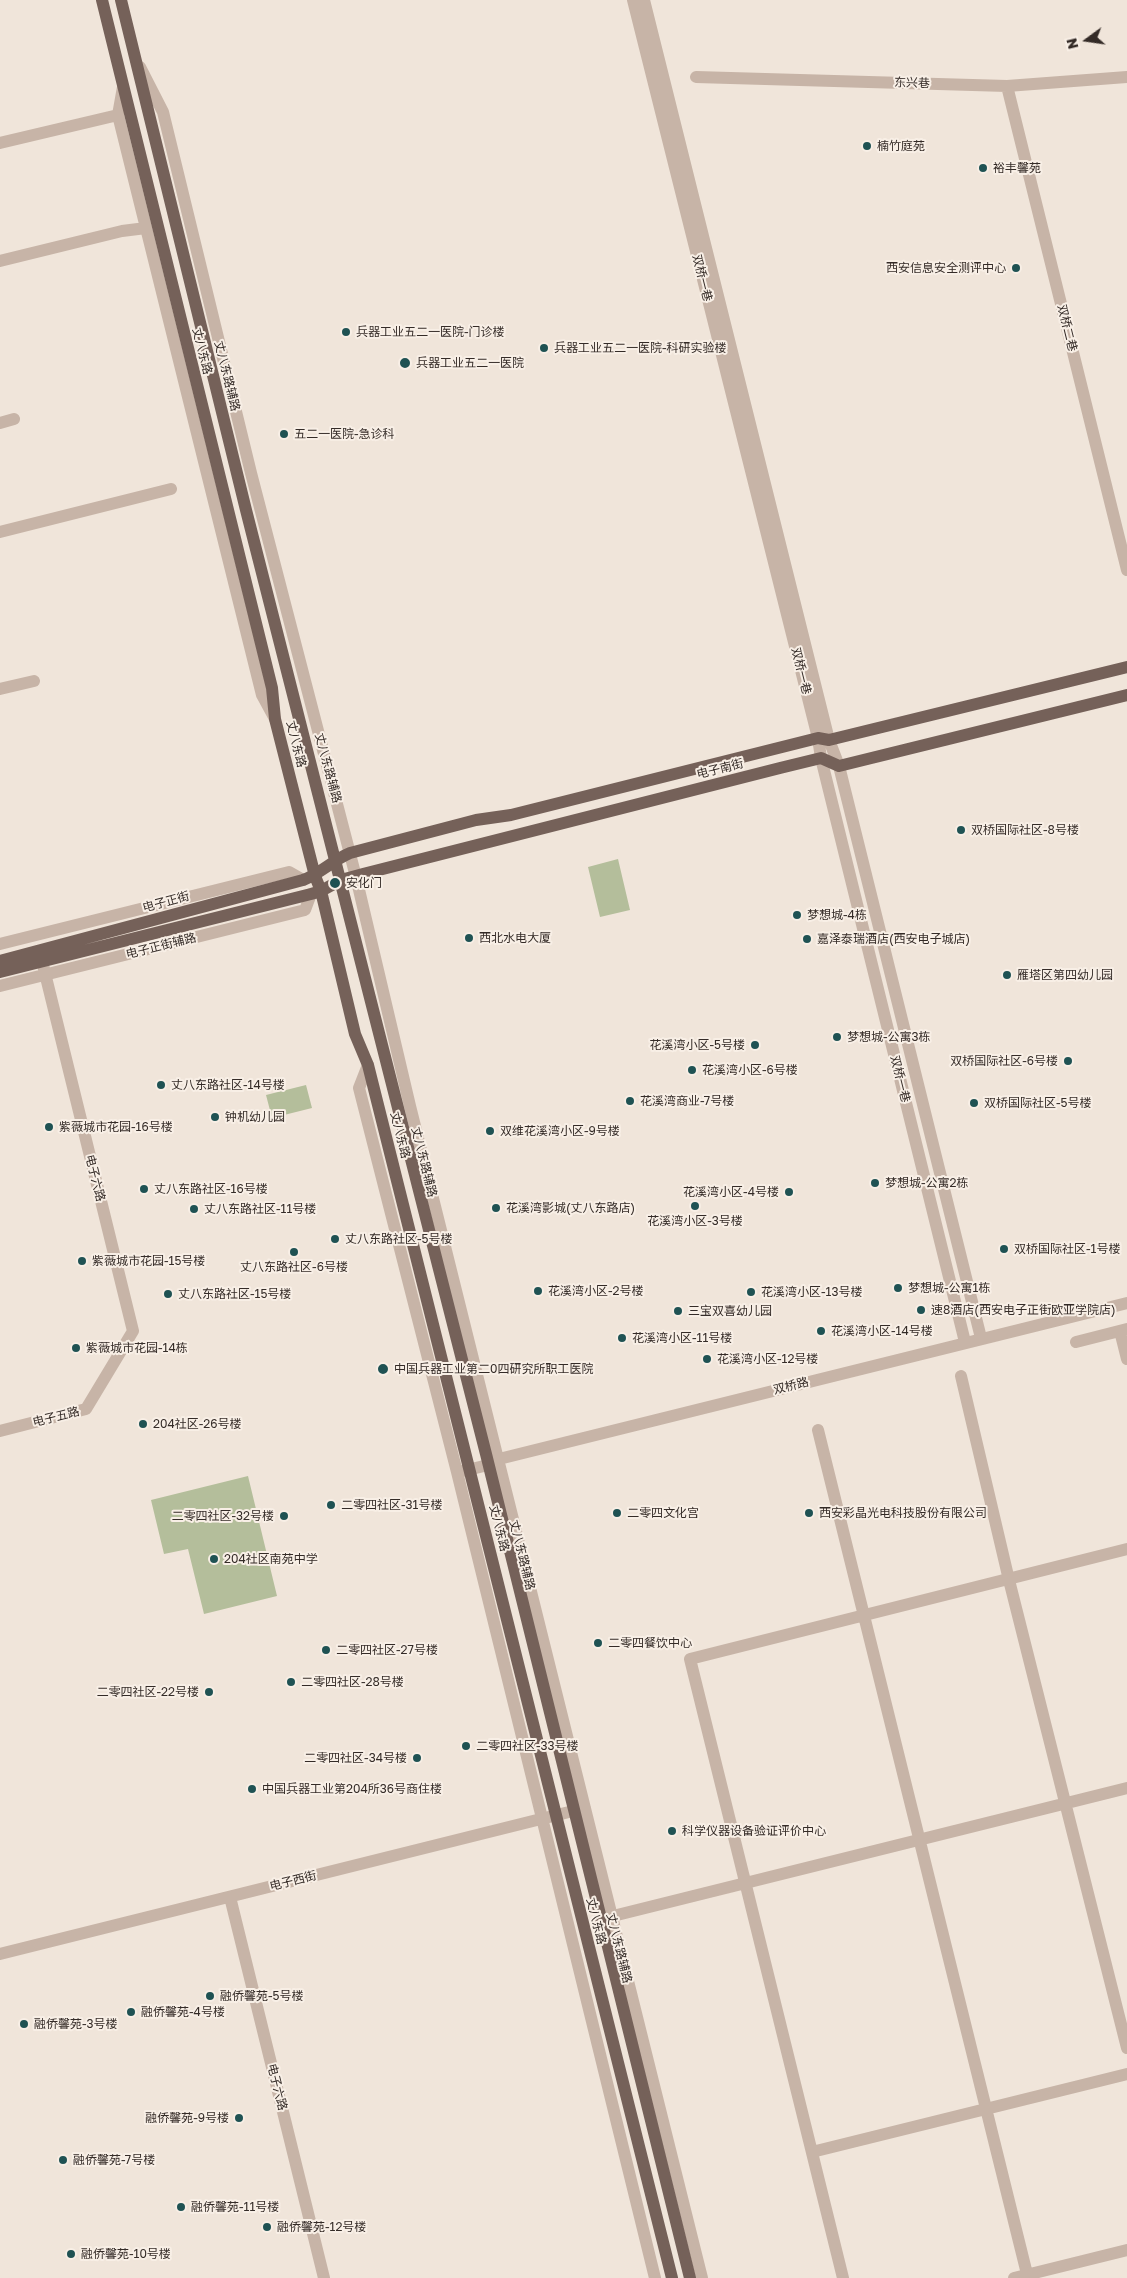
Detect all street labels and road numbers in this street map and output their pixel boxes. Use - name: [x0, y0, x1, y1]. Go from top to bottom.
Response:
- street label: 东兴巷: [894, 75, 930, 91]
- street label: 双桥一巷: [689, 253, 715, 303]
- street label: 双桥二巷: [1054, 303, 1080, 353]
- street label: 丈八东路: [189, 326, 215, 376]
- street label: 丈八东路辅路: [211, 339, 243, 413]
- street label: 双桥一巷: [788, 646, 814, 696]
- street label: 丈八东路: [283, 719, 309, 769]
- street label: 丈八东路辅路: [312, 731, 344, 805]
- street label: 电子南街: [695, 756, 745, 782]
- street label: 电子正街: [141, 889, 191, 915]
- street label: 电子正街辅路: [124, 930, 198, 962]
- street label: 双桥一巷: [887, 1054, 913, 1104]
- street label: 丈八东路: [387, 1110, 413, 1160]
- street label: 丈八东路辅路: [408, 1125, 440, 1199]
- street label: 电子六路: [82, 1153, 108, 1203]
- street label: 双桥路: [772, 1375, 810, 1397]
- street label: 电子五路: [31, 1404, 81, 1430]
- street label: 丈八东路: [486, 1503, 512, 1553]
- street label: 丈八东路辅路: [506, 1518, 538, 1592]
- street label: 电子西街: [268, 1868, 318, 1894]
- street label: 丈八东路: [583, 1896, 609, 1946]
- street label: 丈八东路辅路: [603, 1911, 635, 1985]
- street label: 电子六路: [264, 2062, 290, 2112]

